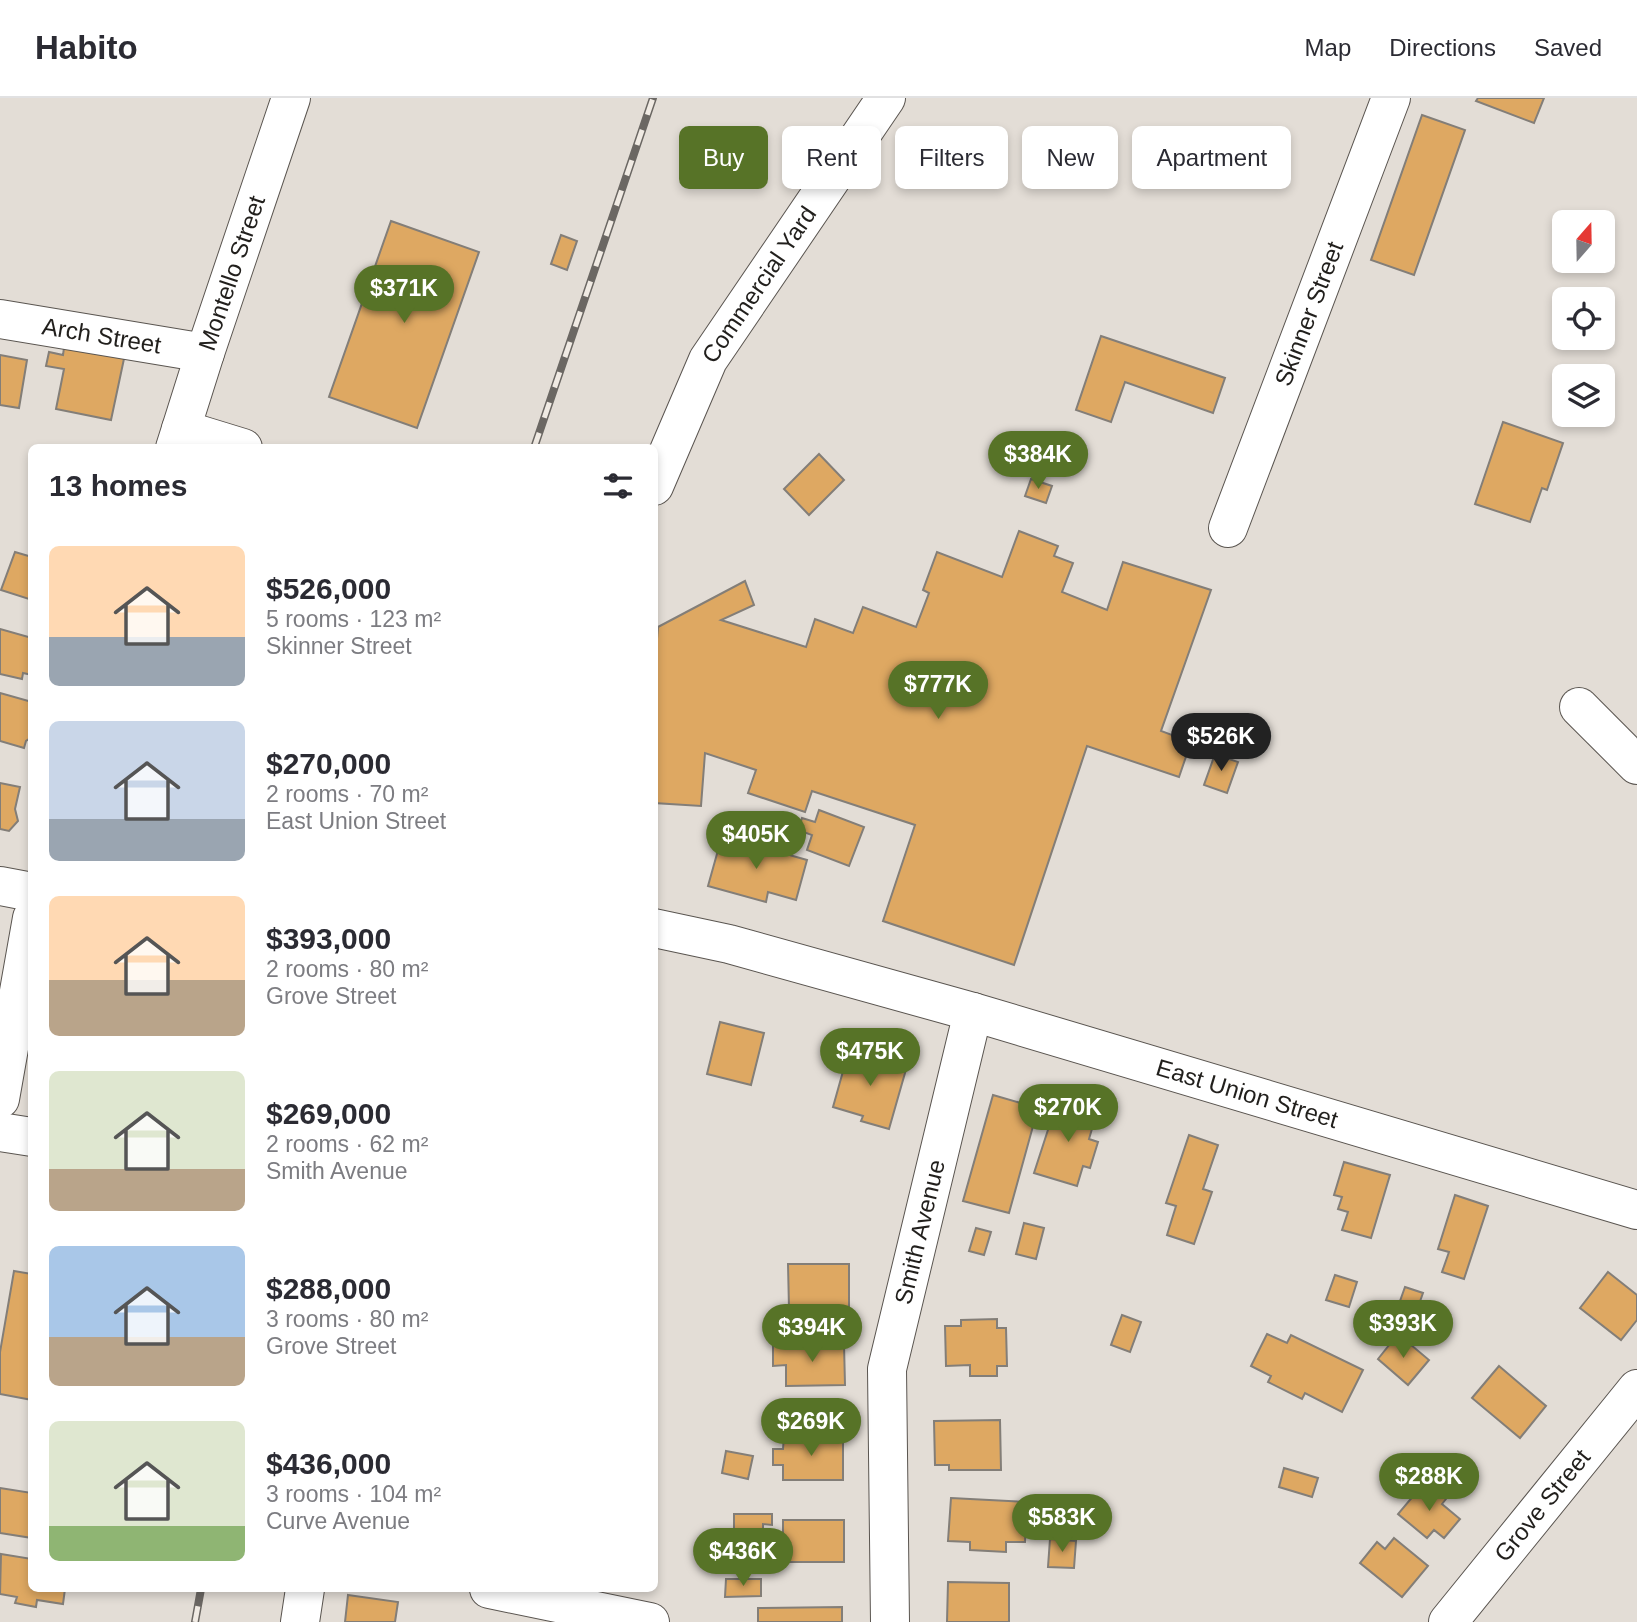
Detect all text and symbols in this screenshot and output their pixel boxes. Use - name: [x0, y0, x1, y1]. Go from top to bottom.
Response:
- text: Habito: [35, 29, 138, 66]
- text: Map: [1305, 34, 1351, 61]
- text: Directions: [1389, 34, 1496, 61]
- text: Saved: [1534, 34, 1602, 61]
- chip: Buy: [679, 126, 768, 189]
- chip: Rent: [782, 126, 881, 189]
- chip: Filters: [895, 126, 1008, 189]
- chip: New: [1022, 126, 1118, 189]
- chip: Apartment: [1132, 126, 1291, 189]
- street label: Montello Street: [193, 192, 270, 354]
- street label: Commercial Yard: [696, 201, 821, 368]
- north arrow: [1552, 210, 1615, 273]
- map controls: [1552, 210, 1615, 427]
- street label: Skinner Street: [1269, 237, 1348, 390]
- pin: $371K: [355, 266, 453, 325]
- text: $371K: [370, 275, 438, 301]
- button: locate: [1552, 287, 1615, 350]
- street label: Arch Street: [40, 312, 163, 359]
- button: layers: [1552, 364, 1615, 427]
- pin: $384K: [989, 432, 1087, 491]
- text: $384K: [1004, 441, 1072, 467]
- icon: filters: [599, 467, 637, 505]
- text: 13 homes: [49, 469, 187, 502]
- text: $526,000: [266, 572, 391, 605]
- icon: home: [105, 574, 189, 658]
- text: 5 rooms · 123 m²: [266, 606, 441, 632]
- text: Skinner Street: [266, 633, 412, 659]
- pin: $777K: [889, 662, 987, 721]
- text: $777K: [904, 671, 972, 697]
- pin: $526K: [1172, 714, 1270, 773]
- text: $526K: [1187, 723, 1255, 749]
- text: $270,000: [266, 747, 391, 780]
- icon: home: [105, 749, 189, 833]
- text: 2 rooms · 70 m²: [266, 781, 428, 807]
- text: East Union Street: [266, 808, 446, 834]
- pin: $405K: [707, 812, 805, 871]
- text: $405K: [722, 821, 790, 847]
- text: $393,000: [266, 922, 391, 955]
- icon: home: [105, 924, 189, 1008]
- text: 2 rooms · 80 m²: [266, 956, 428, 982]
- text: Grove Street: [266, 983, 396, 1009]
- pin: $475K: [821, 1028, 919, 1088]
- text: $475K: [836, 1038, 904, 1064]
- street label: East Union Street: [1153, 1053, 1342, 1133]
- pin: $270K: [1019, 1084, 1117, 1144]
- text: $270K: [1034, 1094, 1102, 1120]
- text: $269,000: [266, 1097, 391, 1130]
- icon: home: [105, 1099, 189, 1183]
- text: 2 rooms · 62 m²: [266, 1131, 428, 1157]
- street label: Smith Avenue: [889, 1157, 950, 1307]
- text: Smith Avenue: [266, 1158, 408, 1184]
- text: $288,000: [266, 1272, 391, 1305]
- icon: home: [105, 1274, 189, 1358]
- pin: $393K: [1354, 1300, 1452, 1360]
- pin: $394K: [763, 1304, 861, 1364]
- text: 3 rooms · 80 m²: [266, 1306, 428, 1332]
- text: $393K: [1369, 1310, 1437, 1336]
- text: $394K: [778, 1314, 846, 1340]
- text: Grove Street: [266, 1333, 396, 1359]
- pin: $269K: [762, 1398, 860, 1458]
- text: $269K: [777, 1408, 845, 1434]
- street label: Grove Street: [1489, 1444, 1596, 1567]
- text: $436,000: [266, 1447, 391, 1480]
- icon: home: [105, 1449, 189, 1533]
- pin: $288K: [1380, 1454, 1478, 1513]
- text: $288K: [1395, 1463, 1463, 1489]
- text: 3 rooms · 104 m²: [266, 1481, 441, 1507]
- pin: $583K: [1013, 1494, 1111, 1554]
- text: $583K: [1028, 1504, 1096, 1530]
- text: Curve Avenue: [266, 1508, 410, 1534]
- pin: $436K: [694, 1528, 792, 1588]
- text: $436K: [709, 1538, 777, 1564]

